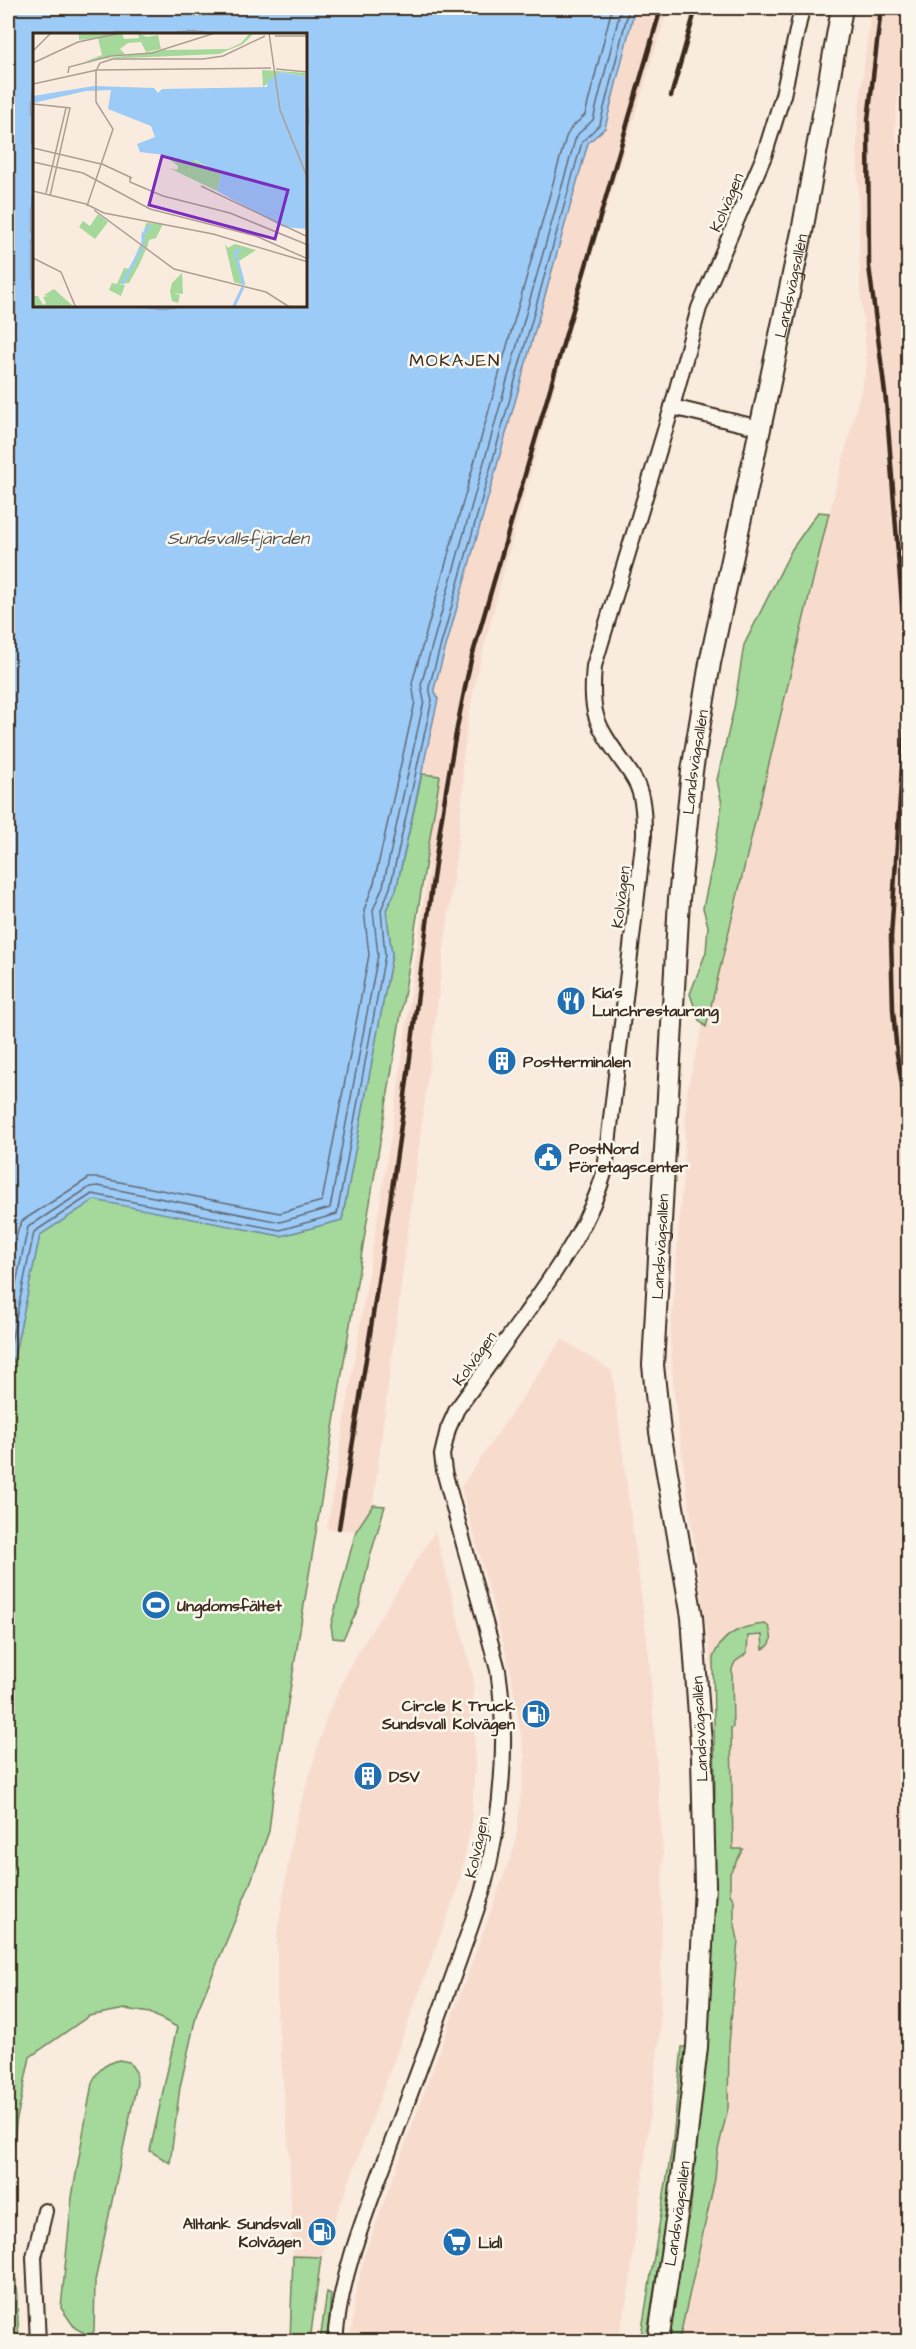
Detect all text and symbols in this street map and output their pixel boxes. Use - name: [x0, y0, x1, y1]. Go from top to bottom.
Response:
- inset map: [33, 33, 308, 308]
- street label: Kolvägen: [705, 169, 750, 236]
- street label: Landsvägsallén: [770, 232, 813, 340]
- district label: MOKAJEN: [409, 348, 501, 373]
- water label: Sundsvallsfjärden: [167, 526, 311, 551]
- street label: Landsvägsallén: [678, 708, 714, 816]
- street label: Kolvägen: [606, 865, 637, 930]
- place label: Kia's Lunchrestaurang: [592, 982, 719, 1024]
- restaurant icon: Kia's Lunchrestaurang: [555, 985, 587, 1017]
- building icon: Postterminalen: [486, 1045, 518, 1077]
- place label: Postterminalen: [523, 1051, 631, 1073]
- place label: PostNord Företagscenter: [569, 1138, 688, 1180]
- public building icon: PostNord Företagscenter: [532, 1141, 564, 1173]
- street label: Landsvägsallén: [647, 1193, 675, 1300]
- street label: Kolvägen: [448, 1327, 503, 1391]
- sports icon: Ungdomsfältet: [140, 1589, 172, 1621]
- place label: Ungdomsfältet: [177, 1595, 282, 1619]
- street label: Landsvägsallén: [686, 1675, 715, 1782]
- place label: Circle K Truck Sundsvall Kolvägen: [381, 1695, 515, 1737]
- fuel station icon: Circle K Truck Sundsvall Kolvägen: [520, 1698, 552, 1730]
- building icon: DSV: [352, 1760, 384, 1792]
- place label: DSV: [389, 1766, 421, 1788]
- street label: Kolvägen: [460, 1814, 495, 1880]
- street label: Landsvägsallén: [659, 2160, 696, 2268]
- place label: Alltank Sundsvall Kolvägen: [183, 2213, 301, 2255]
- fuel station icon: Alltank Sundsvall Kolvägen: [306, 2216, 338, 2248]
- supermarket icon: Lidl: [441, 2226, 473, 2258]
- place label: Lidl: [478, 2232, 503, 2254]

